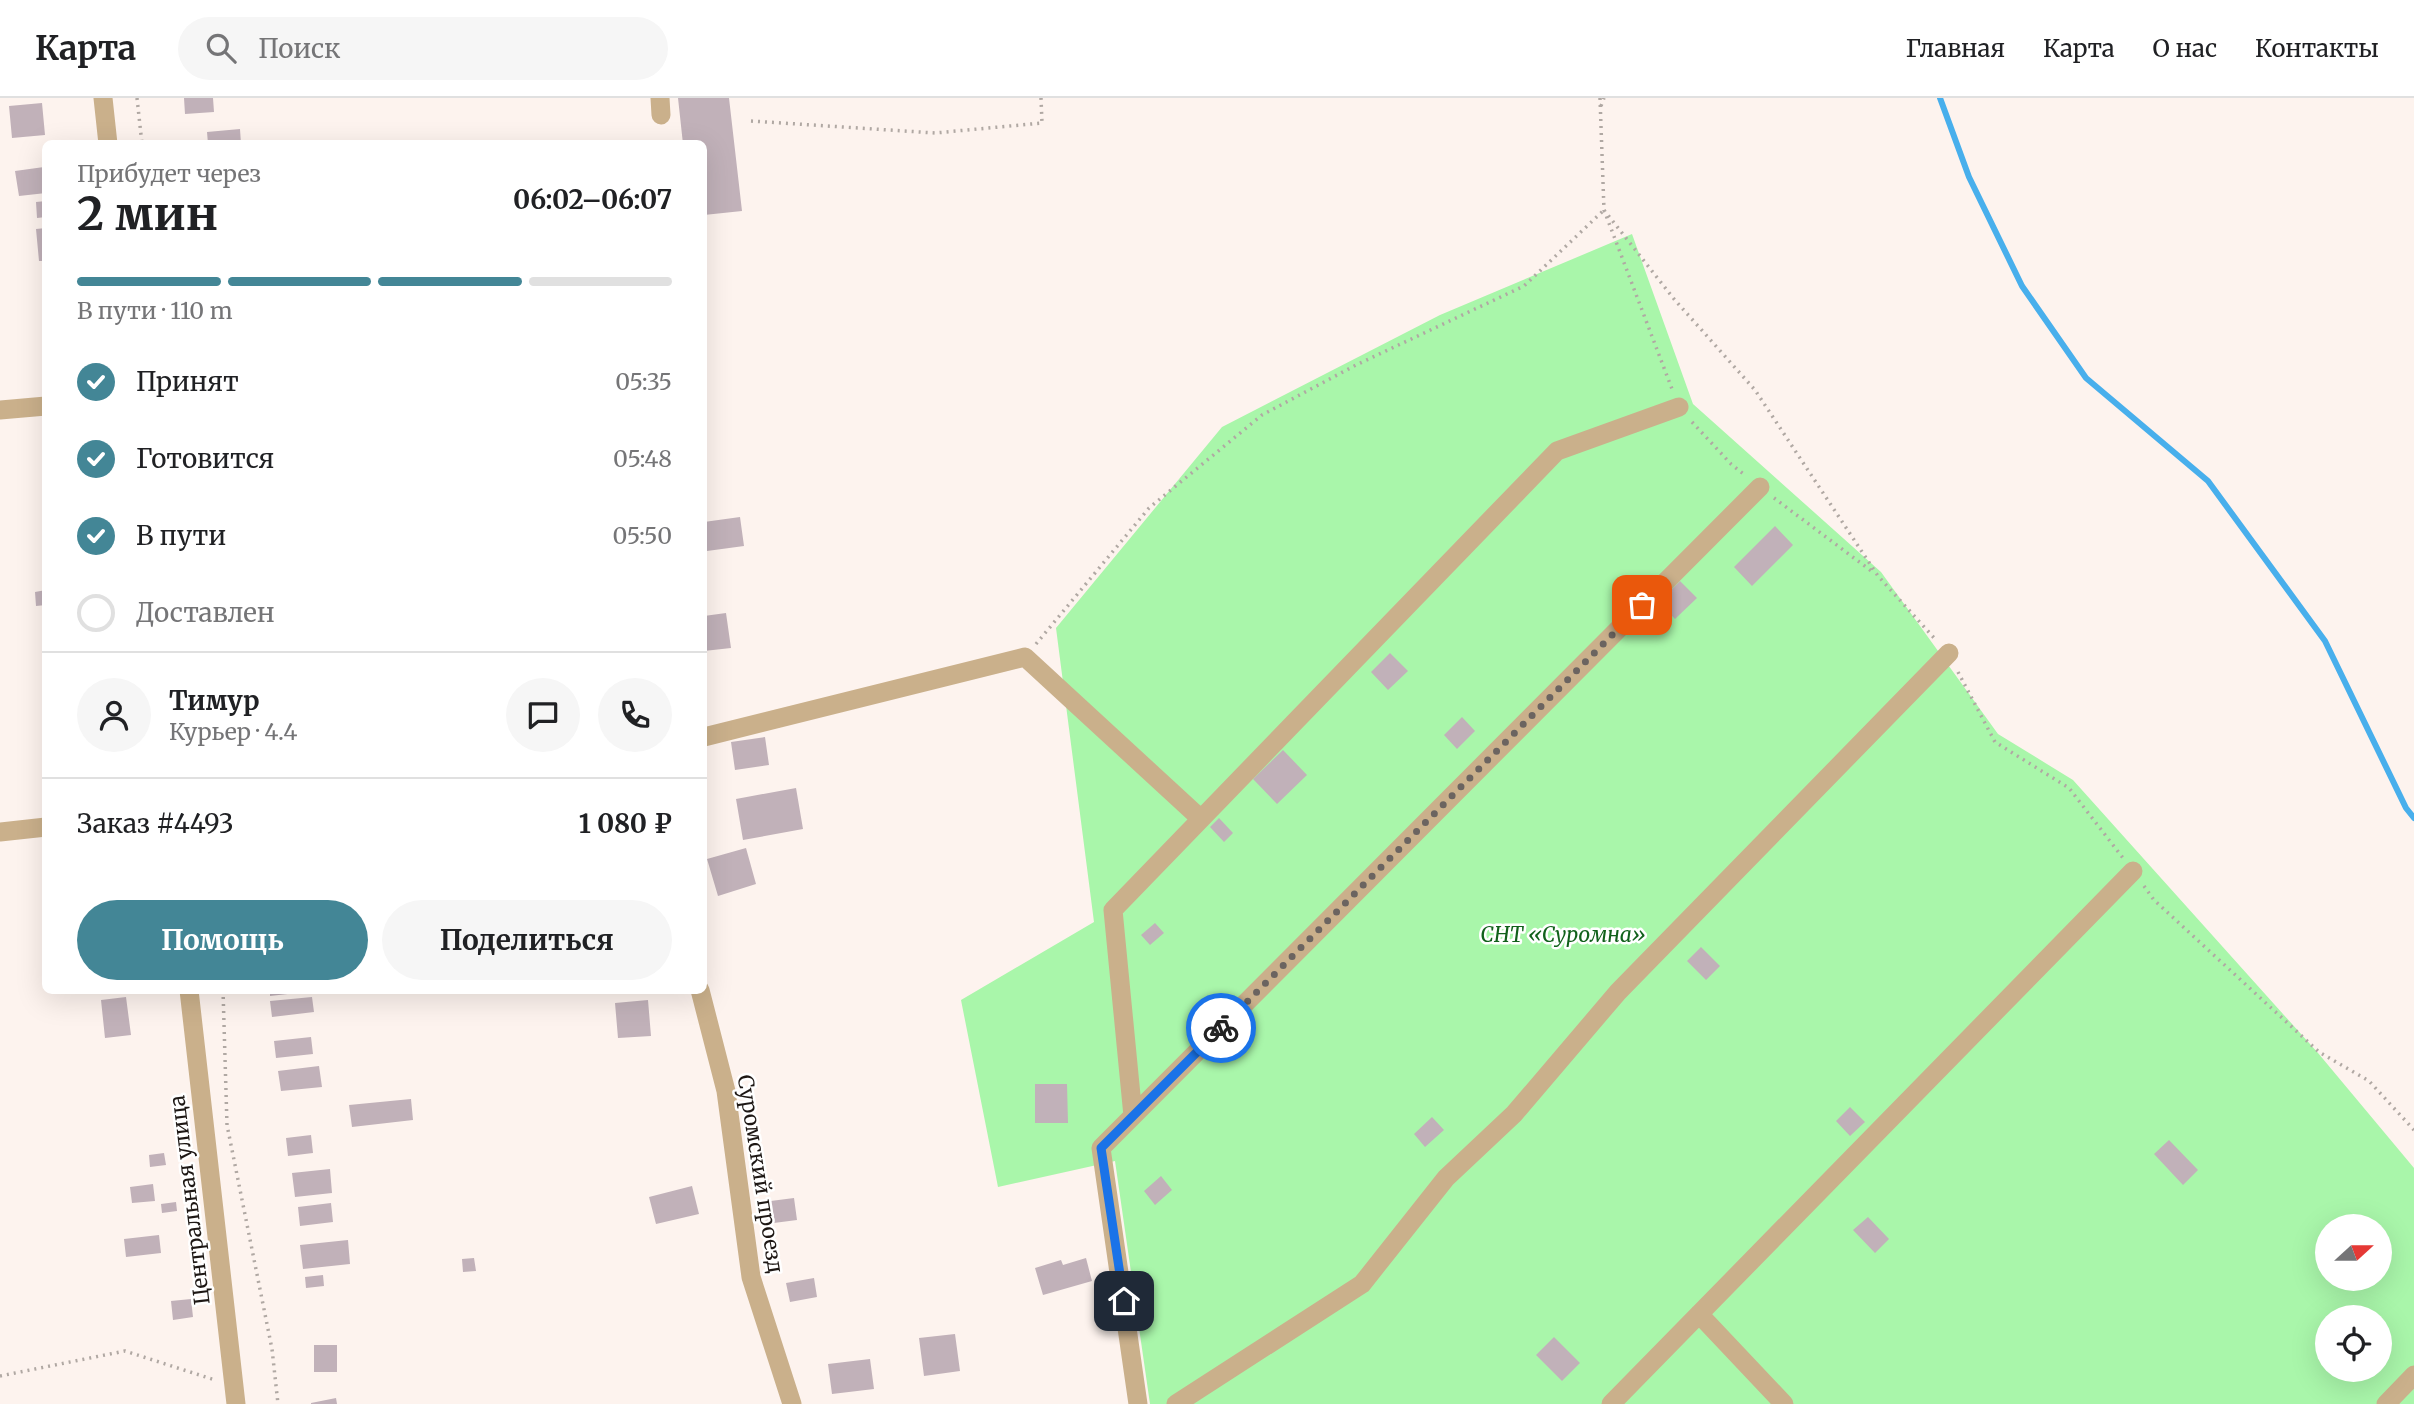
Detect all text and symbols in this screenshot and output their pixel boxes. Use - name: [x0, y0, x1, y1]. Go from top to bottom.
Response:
- search box: [178, 17, 668, 80]
- text: Карта: [35, 28, 136, 69]
- icon: search: [202, 29, 240, 67]
- text: Поиск: [258, 32, 341, 65]
- text: Главная: [1906, 33, 2005, 64]
- text: Карта: [2043, 33, 2115, 64]
- text: О нас: [2153, 33, 2217, 64]
- text: Контакты: [2255, 33, 2379, 64]
- text: Прибудет через: [77, 159, 261, 188]
- text: 06:02–06:07: [513, 183, 672, 216]
- text: 2 мин: [77, 185, 218, 243]
- text: В пути · 110 m: [77, 296, 232, 325]
- icon: check: [77, 363, 115, 401]
- text: Принят: [136, 365, 239, 398]
- text: 05:35: [615, 367, 672, 396]
- icon: check: [77, 440, 115, 478]
- text: Готовится: [136, 442, 274, 475]
- text: 05:48: [613, 444, 672, 473]
- icon: check: [77, 517, 115, 555]
- text: В пути: [136, 519, 226, 552]
- text: 05:50: [612, 521, 672, 550]
- pin: [1612, 575, 1672, 635]
- icon: bag: [1623, 586, 1661, 624]
- text: Доставлен: [136, 596, 275, 629]
- button: person: [77, 678, 151, 752]
- button: chat: [506, 678, 580, 752]
- button: phone: [598, 678, 672, 752]
- text: Тимур: [169, 684, 259, 717]
- text: Курьер · 4.4: [169, 717, 297, 746]
- text: Заказ #4493: [77, 807, 234, 840]
- text: 1 080 ₽: [579, 807, 672, 840]
- button: Помощь: [77, 900, 368, 980]
- button: Поделиться: [382, 900, 672, 980]
- park label: СНТ «Суромна»: [1480, 921, 1646, 948]
- courier: [1186, 993, 1256, 1063]
- icon: bike: [1202, 1009, 1240, 1047]
- street label: Суромский проезд: [731, 1073, 790, 1275]
- street label: Центральная улица: [163, 1094, 216, 1306]
- north arrow: [2315, 1214, 2392, 1292]
- map controls: [2315, 1214, 2392, 1382]
- pin: [1094, 1271, 1154, 1331]
- icon: home: [1105, 1282, 1143, 1320]
- button: locate: [2315, 1305, 2392, 1382]

